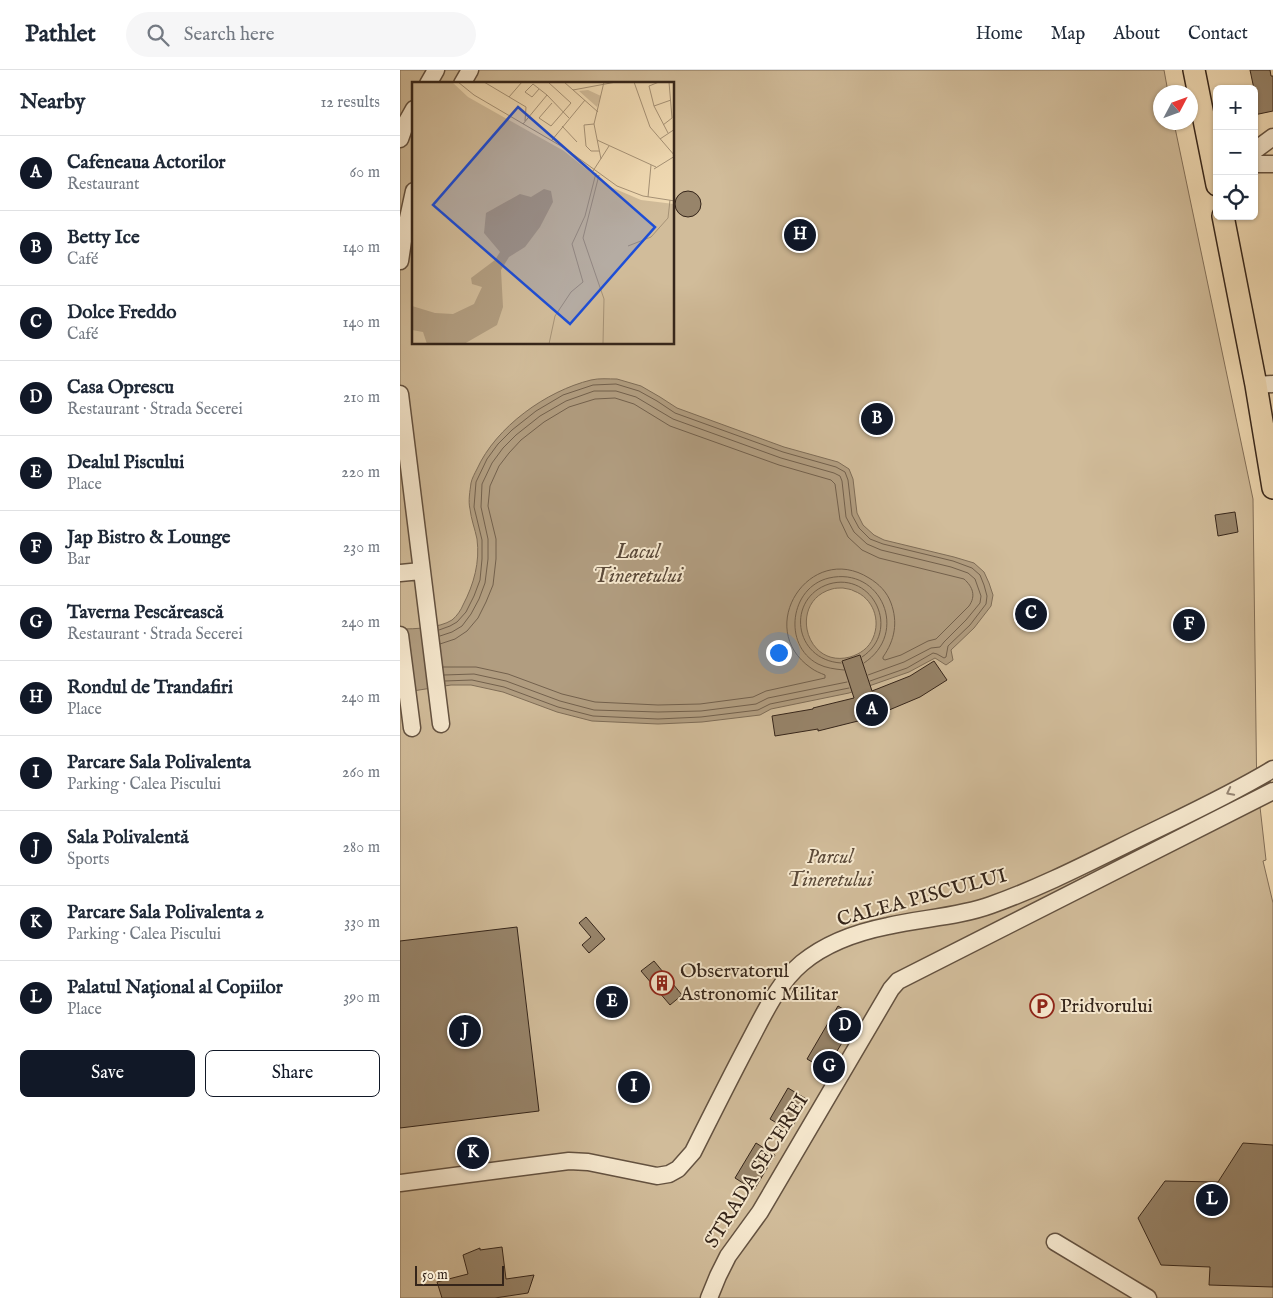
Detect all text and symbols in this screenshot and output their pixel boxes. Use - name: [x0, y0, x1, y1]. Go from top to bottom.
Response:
- search box: [126, 12, 476, 57]
- text: Pathlet: [25, 19, 96, 50]
- icon: search: [144, 21, 172, 49]
- text: Search here: [184, 23, 274, 47]
- text: Home: [976, 23, 1023, 46]
- text: Map: [1051, 23, 1085, 46]
- text: About: [1113, 23, 1160, 46]
- text: Contact: [1188, 23, 1248, 46]
- inset map: [412, 82, 675, 345]
- north arrow: [1153, 85, 1198, 130]
- map controls: [1213, 85, 1258, 220]
- button: +: [1213, 85, 1258, 130]
- text: Nearby: [20, 89, 85, 116]
- text: 12 results: [320, 93, 380, 113]
- button: −: [1213, 130, 1258, 175]
- text: Cafeneaua Actorilor: [67, 151, 226, 175]
- text: A: [31, 163, 41, 183]
- text: 60 m: [350, 163, 380, 183]
- text: Restaurant: [67, 175, 140, 195]
- button: locate: [1213, 175, 1258, 220]
- pin: H: [784, 216, 816, 254]
- text: Betty Ice: [67, 226, 140, 250]
- text: B: [31, 238, 41, 258]
- text: 140 m: [342, 238, 380, 258]
- text: Café: [67, 250, 98, 270]
- text: Dolce Freddo: [67, 301, 177, 325]
- text: C: [30, 313, 42, 333]
- text: 140 m: [342, 313, 380, 333]
- text: Café: [67, 325, 98, 345]
- text: Casa Oprescu: [67, 376, 174, 400]
- text: D: [30, 388, 42, 408]
- text: 210 m: [343, 388, 380, 408]
- text: Restaurant · Strada Secerei: [67, 400, 243, 420]
- pin: B: [861, 400, 893, 438]
- text: Dealul Piscului: [67, 451, 184, 475]
- text: E: [30, 463, 42, 483]
- text: 220 m: [341, 463, 380, 483]
- text: Place: [67, 475, 102, 495]
- text: Jap Bistro & Lounge: [67, 526, 230, 550]
- text: F: [31, 538, 41, 558]
- text: 230 m: [343, 538, 380, 558]
- water label: Lacul Tineretului: [593, 539, 685, 590]
- text: Bar: [67, 550, 90, 570]
- pin: C: [1015, 595, 1047, 633]
- text: Taverna Pescărească: [67, 601, 223, 625]
- pin: F: [1173, 606, 1205, 644]
- text: G: [30, 613, 42, 633]
- text: 240 m: [341, 613, 380, 633]
- text: Restaurant · Strada Secerei: [67, 625, 243, 645]
- your location: [766, 640, 792, 666]
- text: Rondul de Trandafiri: [67, 676, 233, 700]
- text: H: [29, 688, 43, 708]
- text: 240 m: [341, 688, 380, 708]
- pin: A: [856, 691, 888, 729]
- text: Place: [67, 700, 102, 720]
- text: Parcare Sala Polivalenta: [67, 751, 251, 775]
- text: I: [33, 763, 39, 783]
- text: 260 m: [342, 763, 380, 783]
- text: Parking · Calea Piscului: [67, 775, 221, 795]
- one-way arrow: [1226, 786, 1235, 796]
- text: Sala Polivalentă: [67, 826, 189, 850]
- text: J: [33, 838, 39, 858]
- text: 280 m: [343, 838, 380, 858]
- park label: Parcul Tineretului: [787, 845, 874, 893]
- text: Sports: [67, 850, 109, 870]
- street label: CALEA PISCULUI: [834, 863, 1010, 933]
- text: Parcare Sala Polivalenta 2: [67, 901, 264, 925]
- text: K: [30, 913, 42, 933]
- text: 330 m: [344, 913, 380, 933]
- text: Parking · Calea Piscului: [67, 925, 221, 945]
- place label: Observatorul Astronomic Militar: [679, 959, 839, 1007]
- building icon: Observatorul Astronomic Militar: [649, 970, 675, 996]
- text: Palatul Național al Copiilor: [67, 976, 283, 1000]
- pin: E: [596, 983, 628, 1021]
- text: L: [30, 988, 42, 1008]
- text: 390 m: [343, 988, 380, 1008]
- parking icon: Pridvorului: [1029, 993, 1055, 1019]
- place label: Pridvorului: [1060, 994, 1153, 1019]
- text: Place: [67, 1000, 102, 1020]
- pin: D: [829, 1007, 861, 1045]
- pin: J: [449, 1012, 481, 1050]
- pin: G: [813, 1048, 845, 1086]
- button: Save: [20, 1050, 195, 1097]
- button: Share: [205, 1050, 380, 1097]
- pin: I: [618, 1068, 650, 1106]
- street label: STRADA SECEREI: [700, 1089, 815, 1253]
- pin: K: [457, 1134, 489, 1172]
- pin: L: [1196, 1181, 1228, 1219]
- scale bar: [415, 1263, 504, 1286]
- text: 50 m: [422, 1266, 448, 1284]

